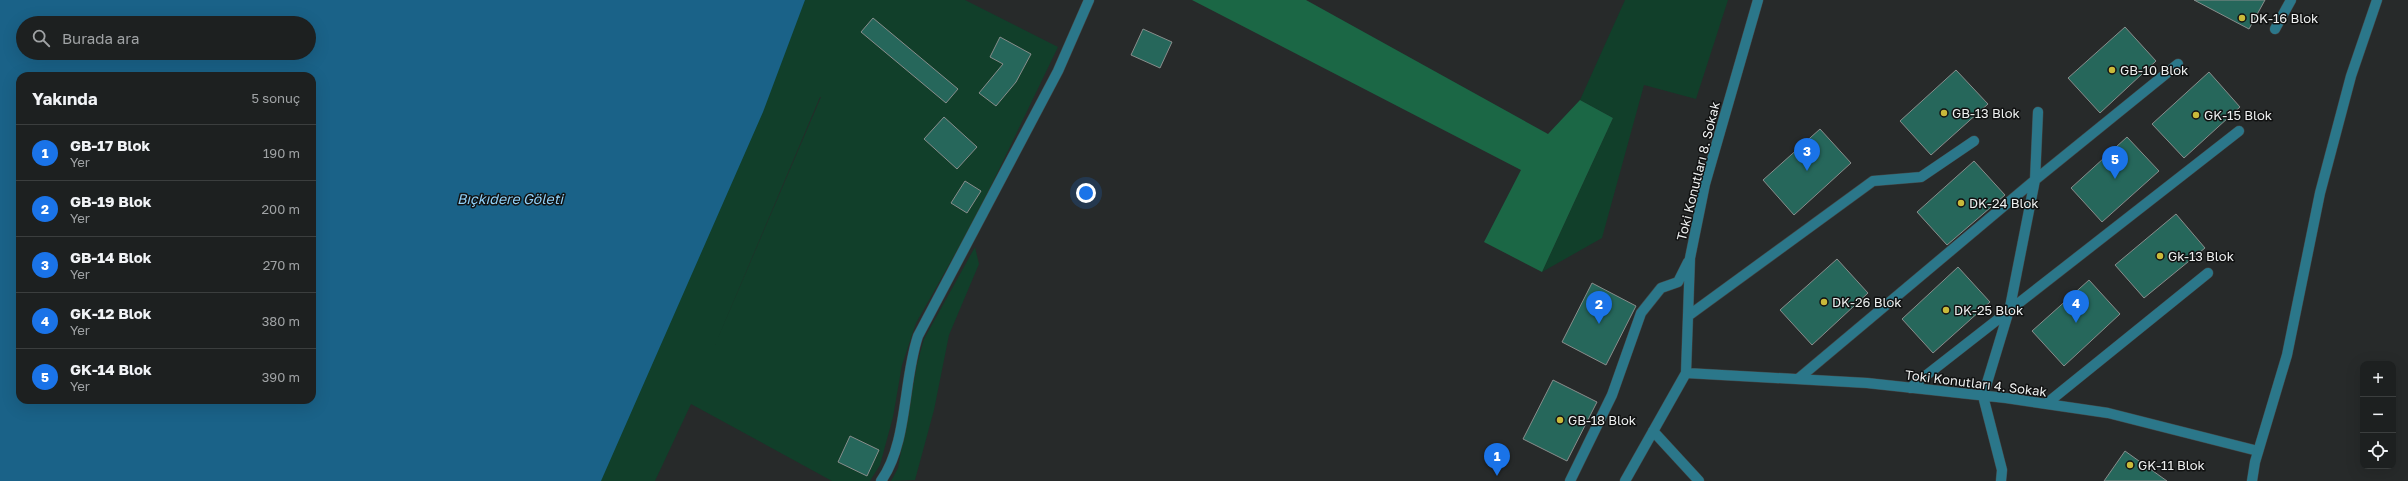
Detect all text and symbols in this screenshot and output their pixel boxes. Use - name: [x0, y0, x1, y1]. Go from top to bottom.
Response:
- place label: DK-16 Blok: [2250, 10, 2319, 26]
- marker: DK-16 Blok: [2237, 13, 2247, 23]
- search box: [16, 16, 316, 60]
- icon: search: [30, 27, 52, 49]
- text: Burada ara: [62, 29, 139, 47]
- place label: GB-10 Blok: [2120, 62, 2189, 78]
- marker: GB-10 Blok: [2107, 65, 2117, 75]
- text: Yakında: [32, 88, 98, 109]
- text: 5 sonuç: [252, 90, 300, 106]
- street label: Toki Konutları 8. Sokak: [1673, 99, 1723, 242]
- place label: GB-13 Blok: [1952, 105, 2021, 121]
- place label: GK-15 Blok: [2204, 107, 2273, 123]
- marker: GB-13 Blok: [1939, 108, 1949, 118]
- marker: GK-15 Blok: [2191, 110, 2201, 120]
- text: GB-17 Blok: [70, 136, 150, 154]
- pin: 3: [1794, 138, 1820, 171]
- text: 1: [42, 145, 48, 161]
- text: 190 m: [263, 145, 300, 161]
- pin: 5: [2102, 146, 2128, 179]
- text: Yer: [70, 154, 90, 170]
- your location: [1076, 183, 1096, 203]
- water label: Bıçkıdere Göleti: [457, 190, 565, 207]
- text: GB-19 Blok: [70, 192, 152, 210]
- place label: DK-24 Blok: [1969, 195, 2039, 211]
- marker: DK-24 Blok: [1956, 198, 1966, 208]
- text: 2: [41, 201, 49, 217]
- text: 200 m: [262, 201, 300, 217]
- text: Yer: [70, 210, 90, 226]
- text: GB-14 Blok: [70, 248, 151, 266]
- place label: Gk-13 Blok: [2168, 248, 2235, 264]
- marker: Gk-13 Blok: [2155, 251, 2165, 261]
- text: 3: [41, 257, 49, 273]
- text: 270 m: [263, 257, 300, 273]
- text: Yer: [70, 266, 90, 282]
- pin: 4: [2063, 290, 2089, 323]
- pin: 2: [1586, 291, 1612, 324]
- place label: DK-26 Blok: [1832, 294, 1902, 310]
- marker: DK-26 Blok: [1819, 297, 1829, 307]
- place label: DK-25 Blok: [1954, 302, 2024, 318]
- text: GK-12 Blok: [70, 304, 151, 322]
- marker: DK-25 Blok: [1941, 305, 1951, 315]
- text: 4: [41, 313, 49, 329]
- text: 380 m: [262, 313, 300, 329]
- text: Yer: [70, 322, 90, 338]
- text: GK-14 Blok: [70, 360, 152, 378]
- map controls: [2360, 361, 2396, 469]
- button: +: [2360, 361, 2396, 397]
- street label: Toki Konutları 4. Sokak: [1904, 366, 2048, 400]
- text: 5: [41, 369, 49, 385]
- text: 390 m: [262, 369, 300, 385]
- text: Yer: [70, 378, 90, 394]
- button: −: [2360, 397, 2396, 433]
- place label: GB-18 Blok: [1568, 412, 1637, 428]
- marker: GB-18 Blok: [1555, 415, 1565, 425]
- button: locate: [2360, 433, 2396, 469]
- pin: 1: [1484, 443, 1510, 476]
- place label: GK-11 Blok: [2138, 457, 2205, 473]
- marker: GK-11 Blok: [2125, 460, 2135, 470]

